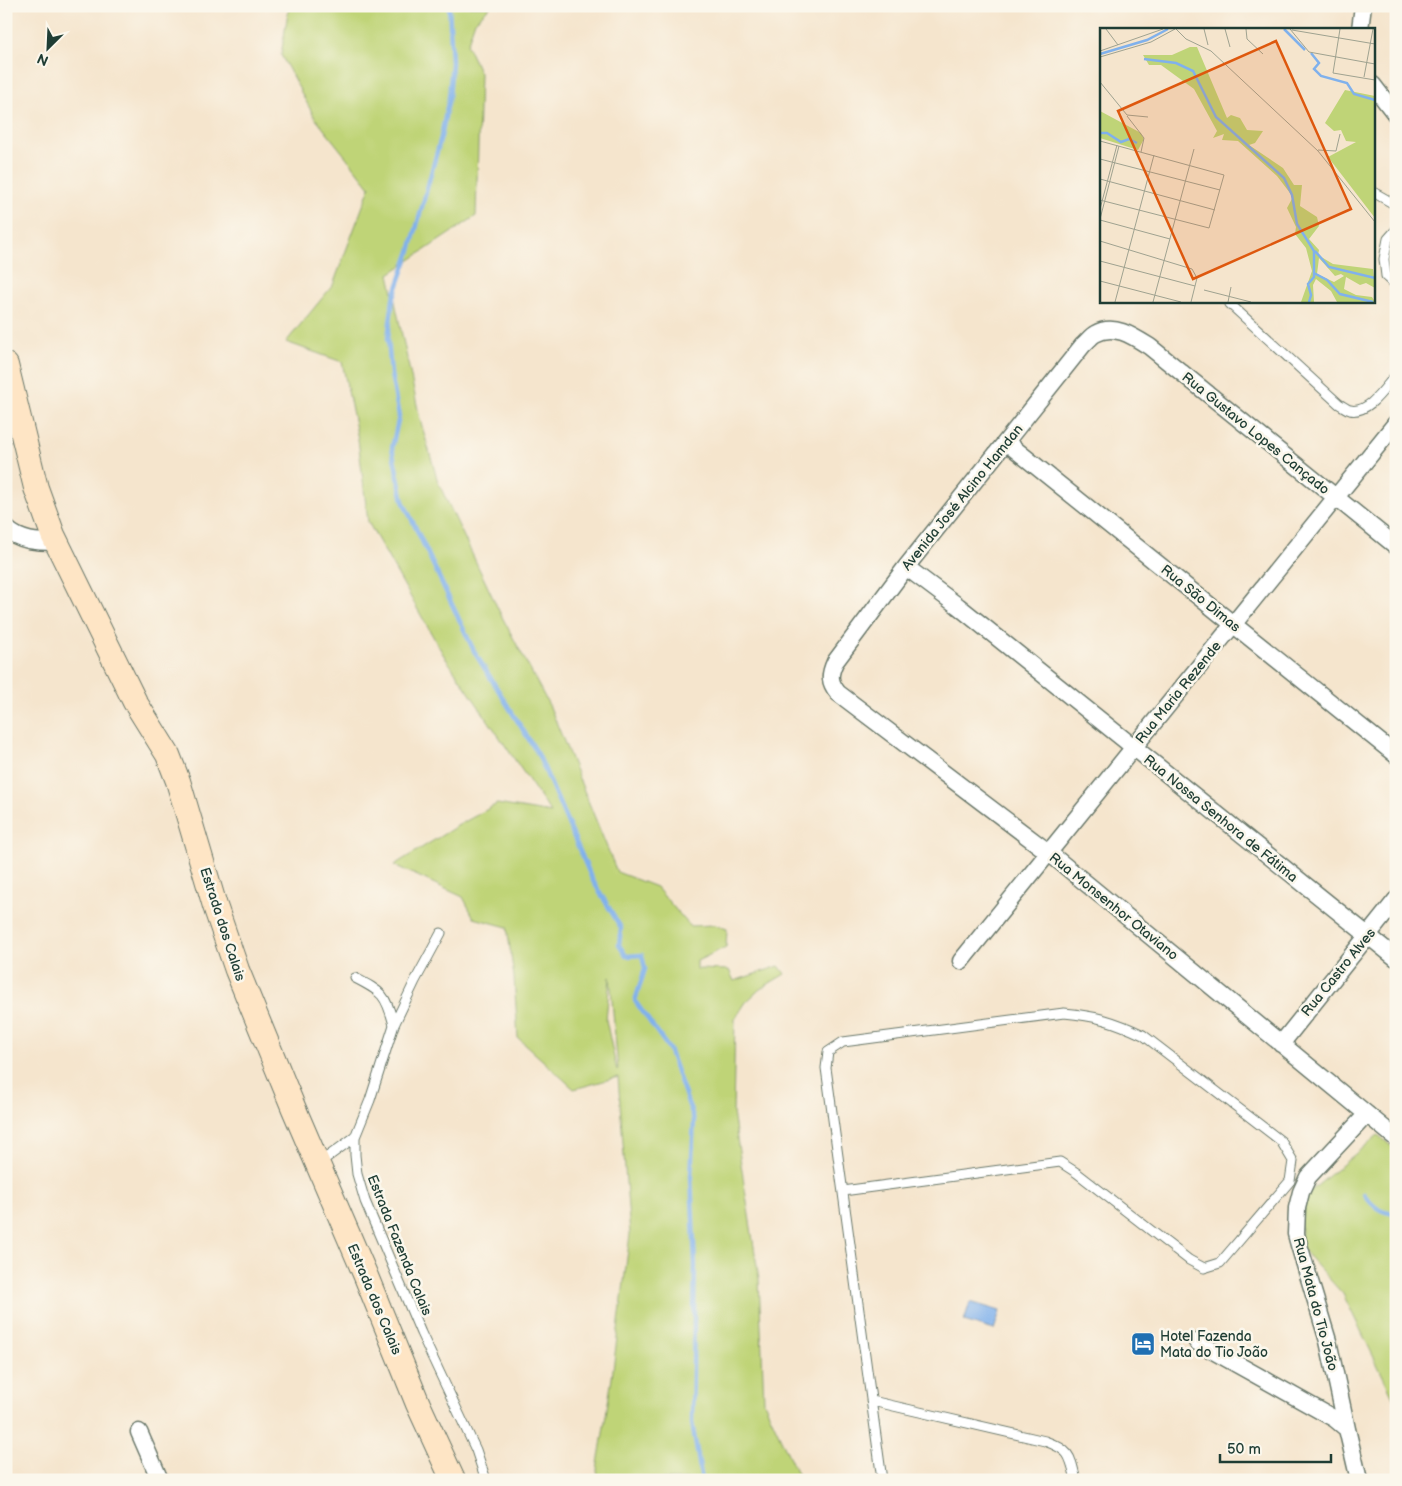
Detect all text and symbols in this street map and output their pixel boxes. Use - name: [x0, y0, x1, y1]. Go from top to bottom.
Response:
- north arrow: [22, 22, 72, 72]
- inset map: [1100, 28, 1374, 302]
- text: N: [35, 50, 51, 69]
- street label: Rua Gustavo Lopes Cançado: [1179, 369, 1333, 498]
- street label: Avenida José Alcino Hamdan: [898, 421, 1027, 574]
- street label: Rua São Dimas: [1158, 561, 1244, 636]
- street label: Rua Maria Rezende: [1132, 638, 1225, 747]
- street label: Rua Nossa Senhora de Fátima: [1140, 751, 1301, 886]
- street label: Rua Monsenhor Otaviano: [1046, 849, 1182, 964]
- street label: Estrada dos Calais: [196, 865, 249, 983]
- street label: Rua Castro Alves: [1298, 925, 1379, 1020]
- street label: Estrada Fazenda Calais: [364, 1172, 436, 1318]
- street label: Rua Mata do Tio João: [1290, 1236, 1342, 1373]
- street label: Estrada dos Calais: [344, 1241, 406, 1357]
- place label: Hotel Fazenda Mata do Tio João: [1160, 1328, 1268, 1361]
- hotel icon: Hotel Fazenda Mata do Tio João: [1130, 1331, 1156, 1357]
- scale bar: [1220, 1431, 1331, 1463]
- text: 50 m: [1227, 1440, 1261, 1459]

